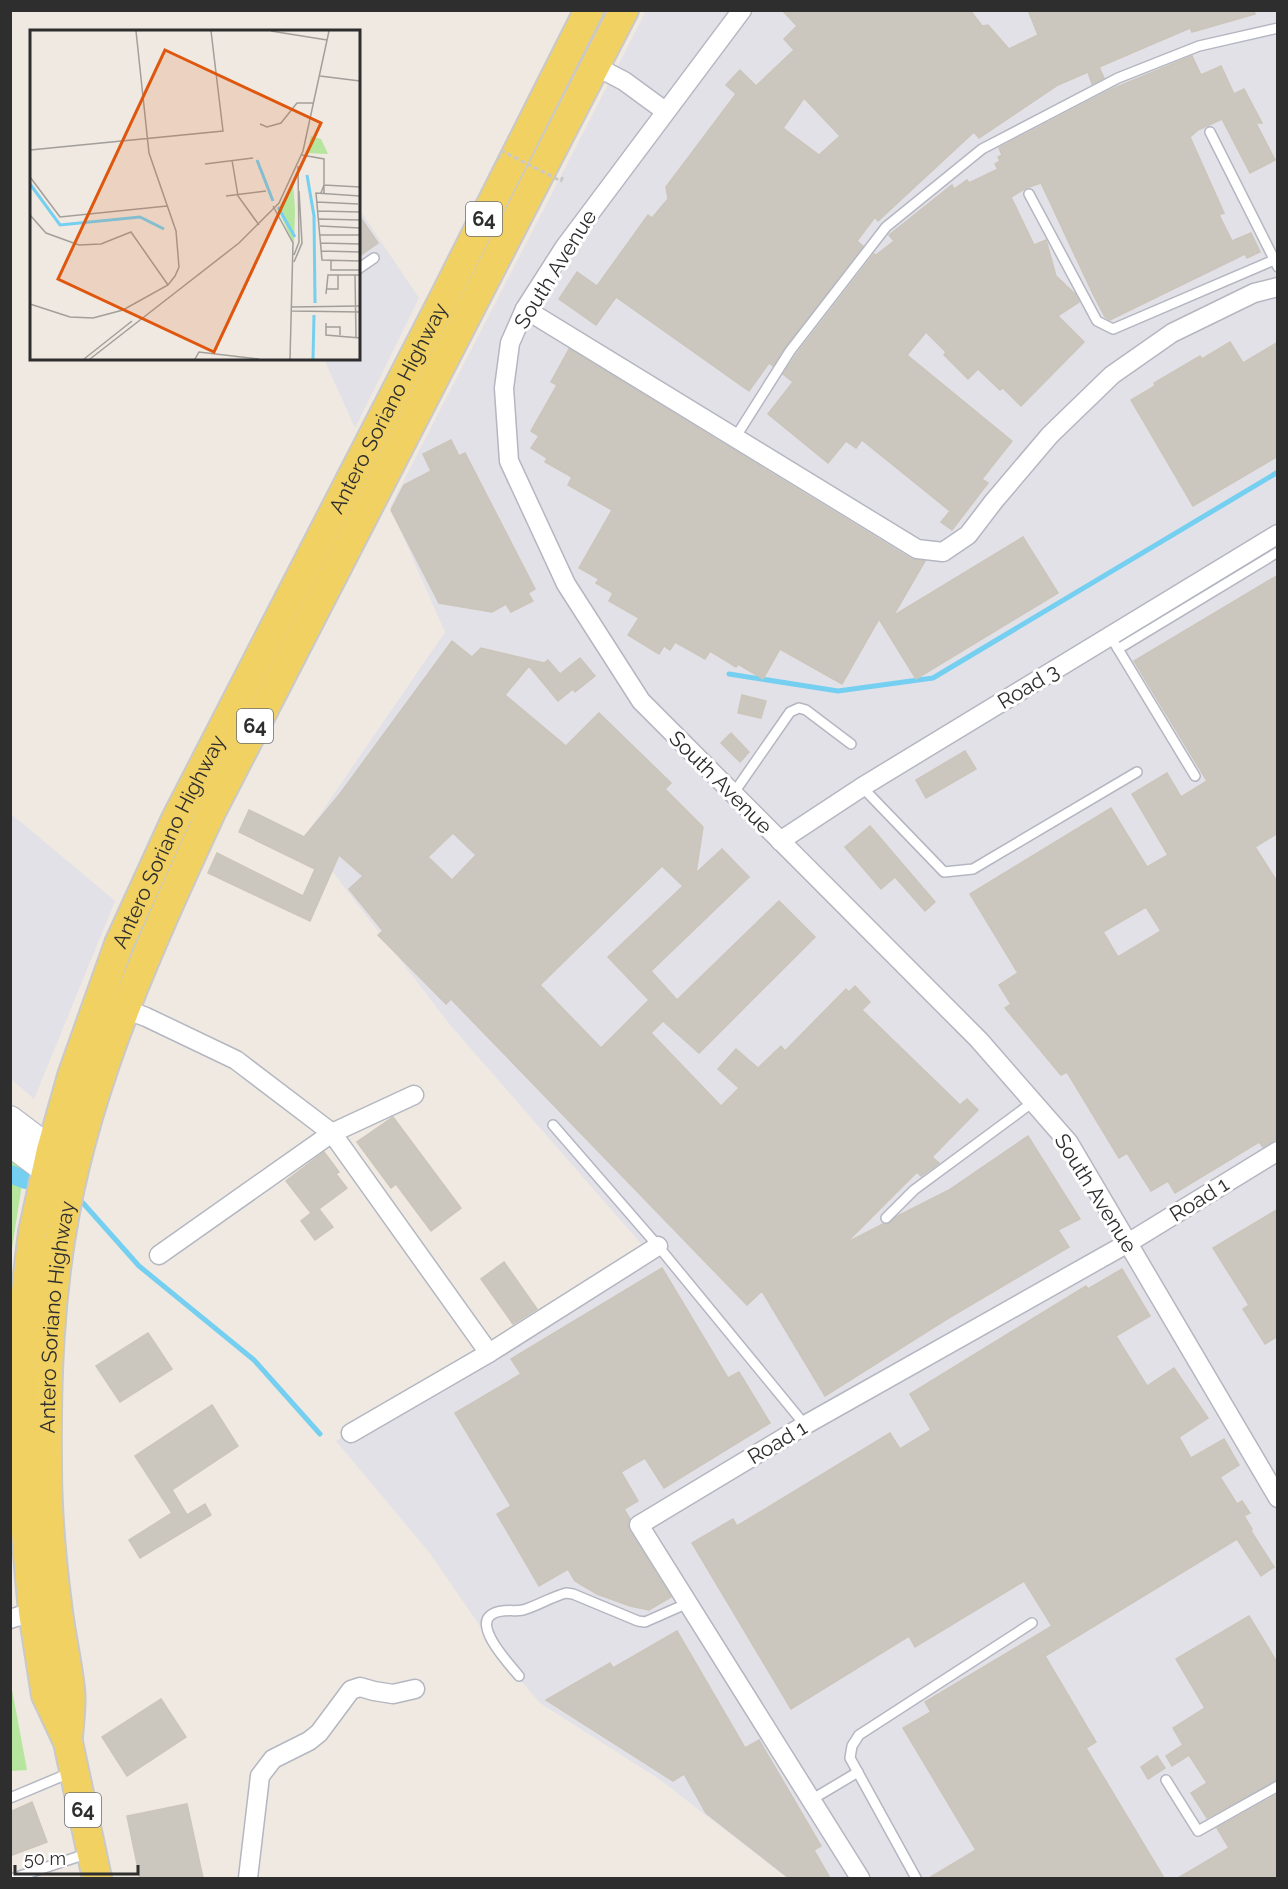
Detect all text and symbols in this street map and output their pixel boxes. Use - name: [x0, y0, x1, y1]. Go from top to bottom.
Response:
- inset map: [30, 30, 360, 360]
- road number: 64: [466, 202, 502, 236]
- street label: South Avenue: [509, 205, 601, 333]
- street label: Antero Soriano Highway: [323, 298, 452, 517]
- street label: Road 3: [993, 658, 1063, 714]
- road number: 64: [237, 709, 273, 743]
- street label: South Avenue: [664, 725, 778, 839]
- street label: Antero Soriano Highway: [106, 730, 230, 952]
- street label: South Avenue: [1050, 1129, 1142, 1257]
- street label: Road 1: [1165, 1171, 1233, 1227]
- street label: Antero Soriano Highway: [34, 1199, 79, 1433]
- street label: Road 1: [743, 1415, 811, 1469]
- road number: 64: [65, 1793, 101, 1827]
- scale bar: [15, 1838, 138, 1876]
- text: 50 m: [24, 1848, 66, 1869]

